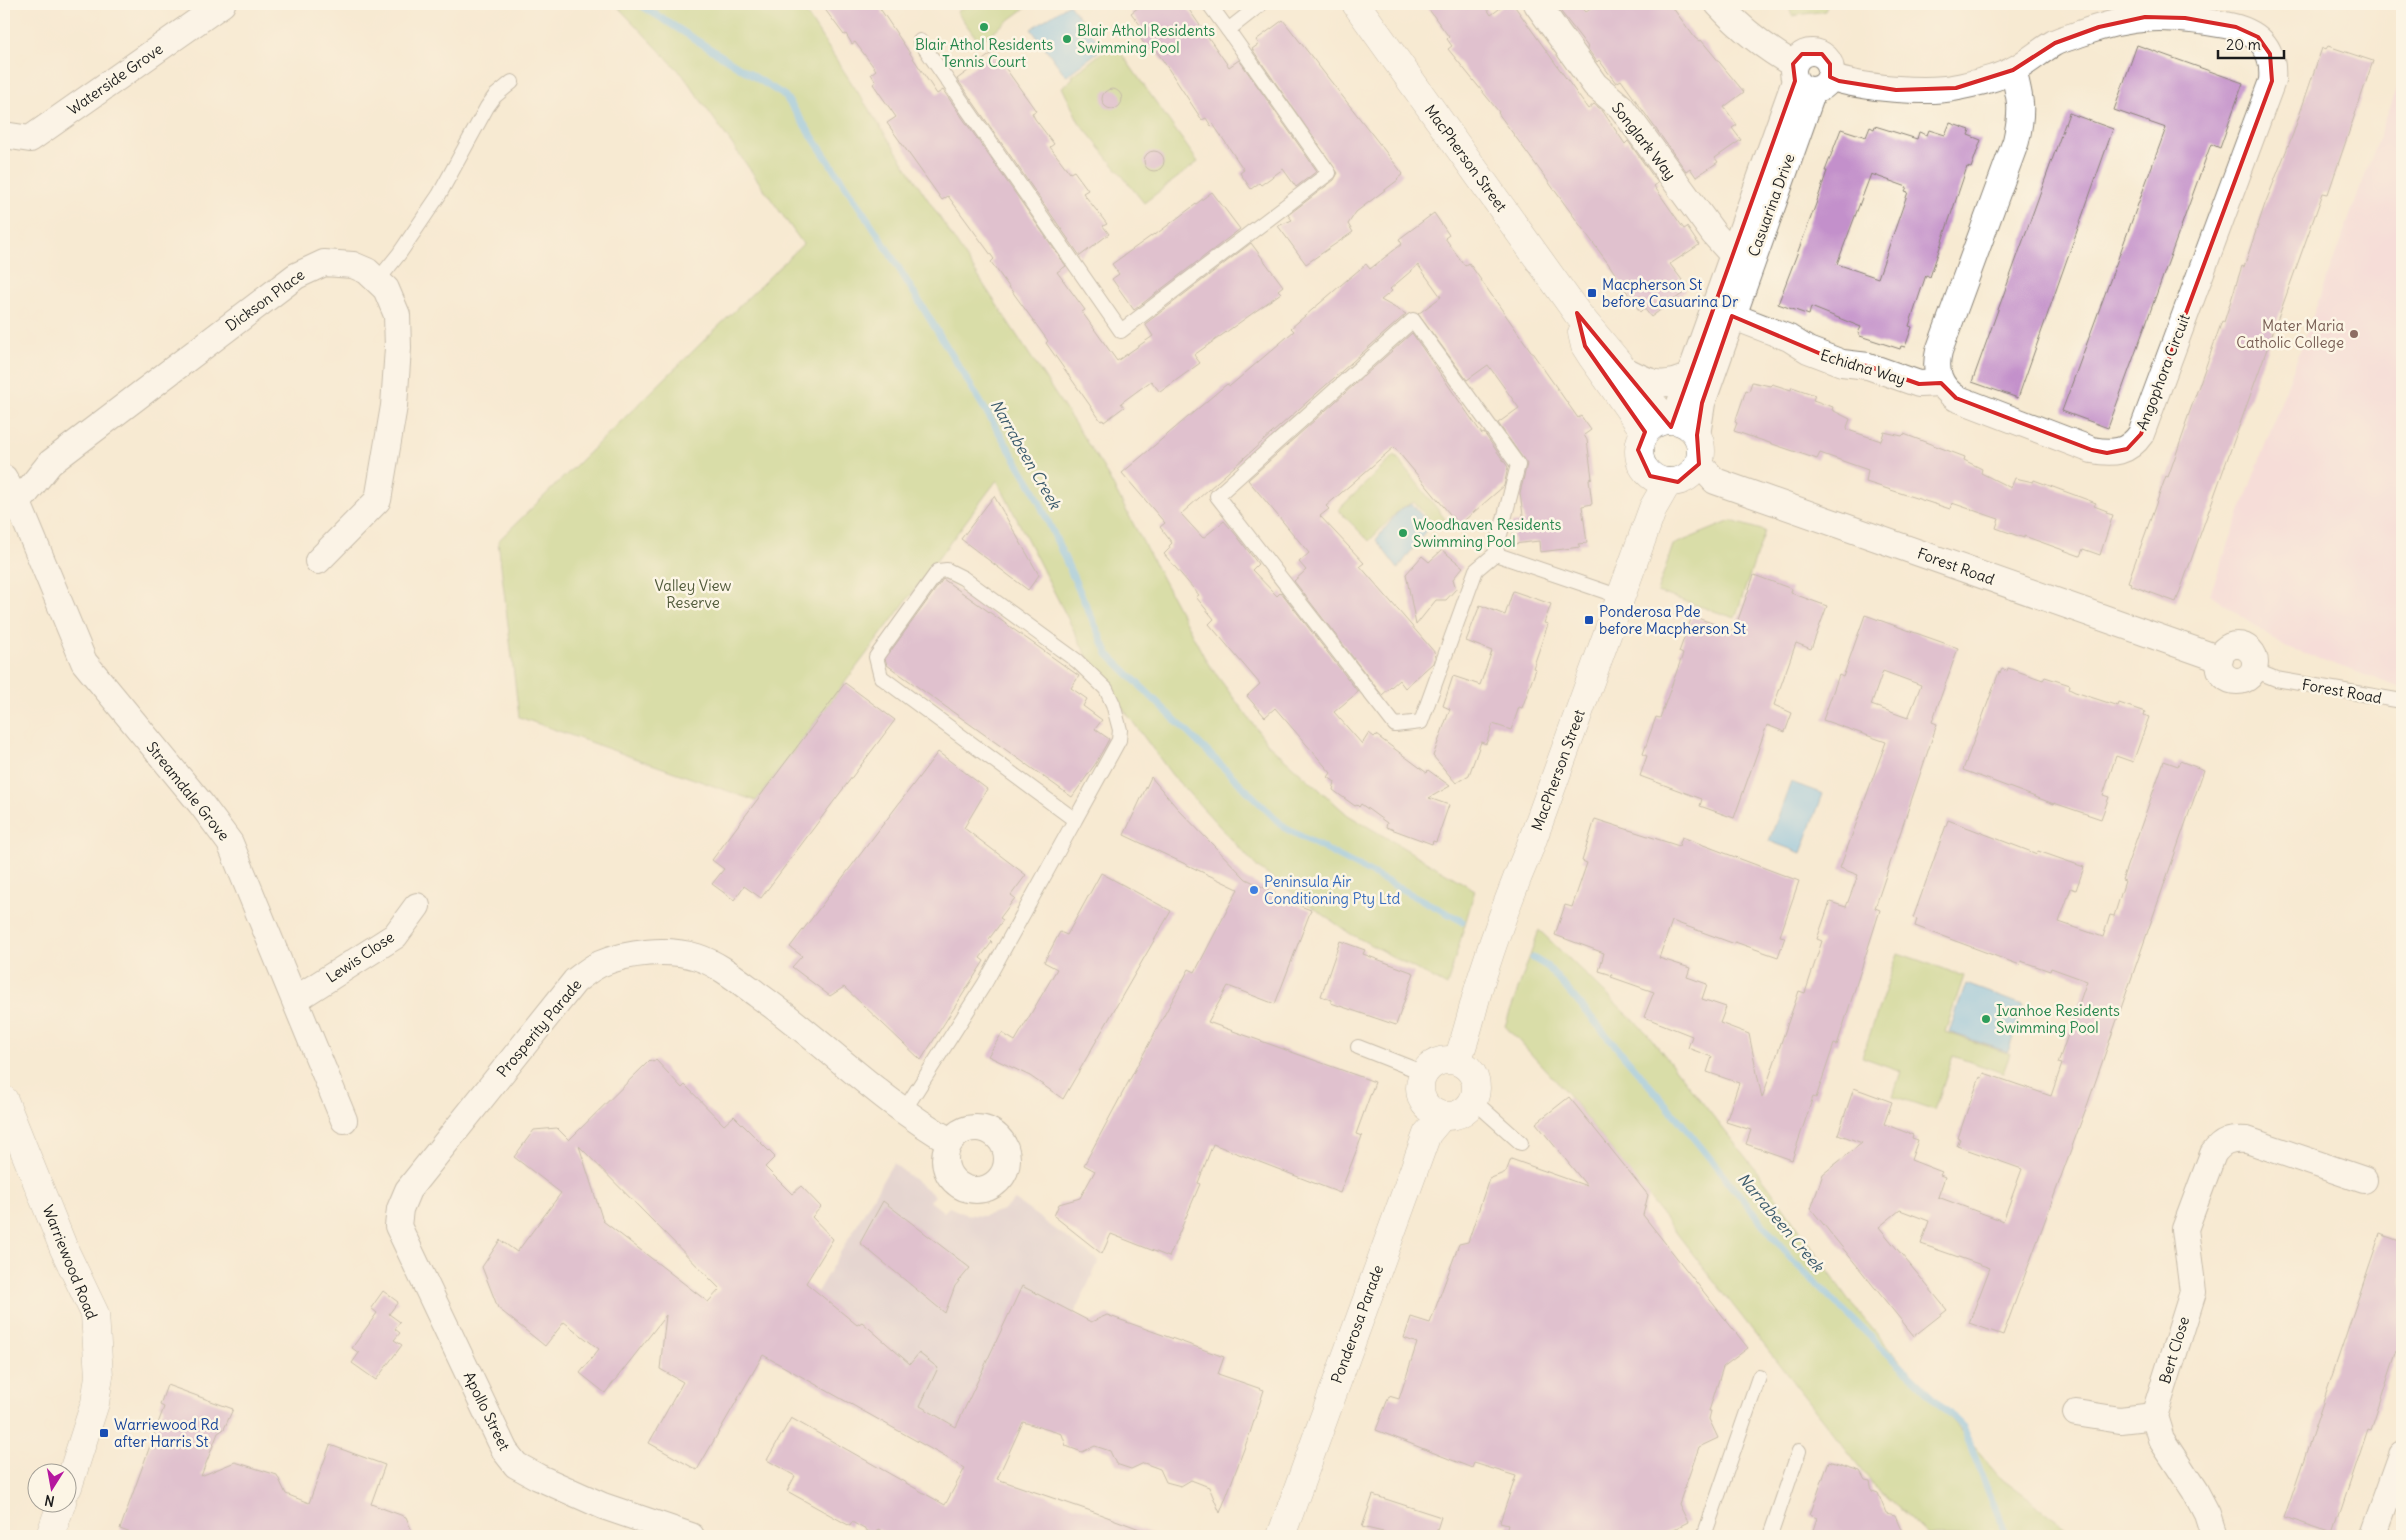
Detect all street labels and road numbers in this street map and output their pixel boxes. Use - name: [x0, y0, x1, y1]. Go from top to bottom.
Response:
- street label: Waterside Grove: [64, 39, 166, 119]
- street label: Songlark Way: [1608, 98, 1680, 184]
- street label: MacPherson Street: [1421, 101, 1511, 215]
- street label: Casuarina Drive: [1744, 151, 1798, 259]
- street label: Dickson Place: [222, 265, 308, 335]
- street label: Angophora Circuit: [2132, 311, 2194, 433]
- street label: Echidna Way: [1818, 345, 1908, 389]
- street label: Forest Road: [1915, 543, 1997, 589]
- street label: Forest Road: [2301, 675, 2384, 707]
- street label: MacPherson Street: [1527, 707, 1589, 833]
- street label: Streamdale Grove: [142, 738, 234, 844]
- street label: Lewis Close: [322, 927, 398, 987]
- street label: Prosperity Parade: [493, 975, 585, 1081]
- street label: Warriewood Road: [38, 1202, 102, 1322]
- street label: Ponderosa Parade: [1327, 1262, 1387, 1386]
- street label: Bert Close: [2155, 1314, 2193, 1386]
- street label: Apollo Street: [460, 1368, 514, 1454]

